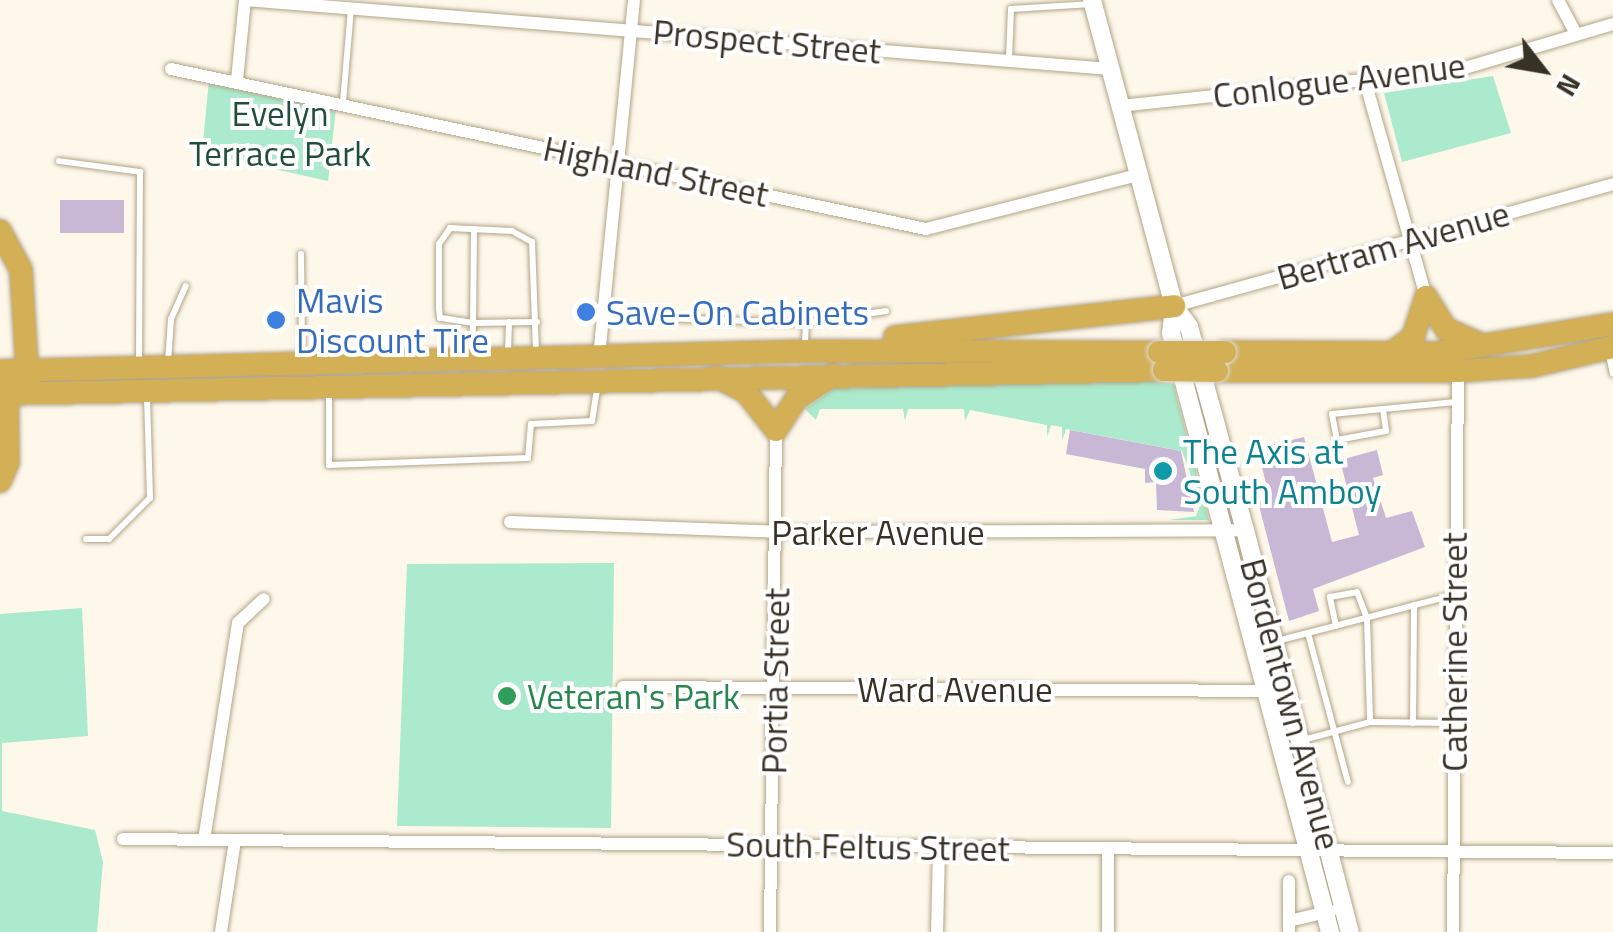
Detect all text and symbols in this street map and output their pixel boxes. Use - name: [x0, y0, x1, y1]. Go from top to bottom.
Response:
- street label: Prospect Street: [651, 10, 883, 72]
- north arrow: [1493, 20, 1593, 120]
- street label: Conlogue Avenue: [1210, 44, 1468, 116]
- text: N: [1546, 66, 1593, 105]
- park label: Evelyn Terrace Park: [189, 92, 371, 174]
- street label: Highland Street: [540, 127, 772, 215]
- street label: Bertram Avenue: [1272, 192, 1514, 298]
- place label: Mavis Discount Tire: [296, 279, 489, 361]
- place label: Save-On Cabinets: [606, 291, 869, 333]
- marker: Save-On Cabinets: [575, 301, 597, 323]
- marker: Mavis Discount Tire: [265, 309, 287, 331]
- place label: The Axis at South Amboy: [1183, 430, 1381, 512]
- marker: The Axis at South Amboy: [1152, 460, 1174, 482]
- street label: Parker Avenue: [771, 511, 985, 553]
- street label: Catherine Street: [1433, 532, 1475, 772]
- street label: Bordentown Avenue: [1232, 554, 1350, 854]
- street label: Portia Street: [752, 587, 798, 775]
- street label: Ward Avenue: [857, 668, 1053, 710]
- place label: Veteran's Park: [527, 675, 740, 717]
- marker: Veteran's Park: [496, 685, 518, 707]
- street label: South Feltus Street: [726, 823, 1010, 869]

